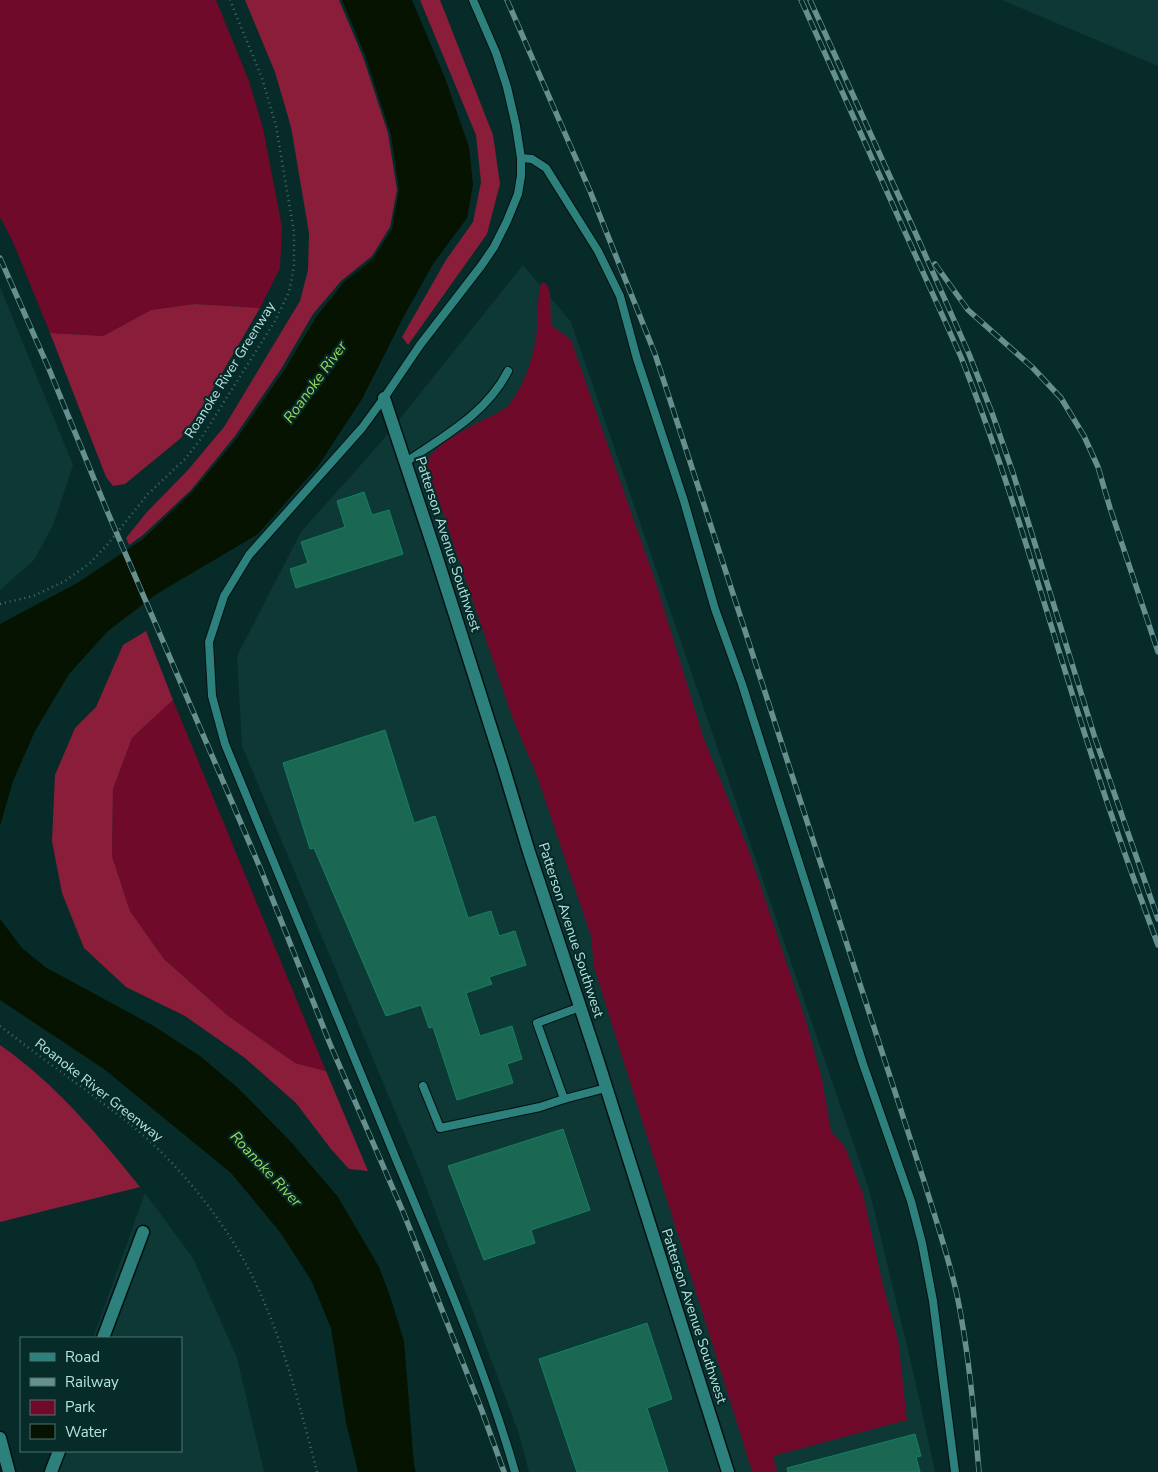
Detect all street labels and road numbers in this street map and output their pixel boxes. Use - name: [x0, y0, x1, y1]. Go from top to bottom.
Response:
- street label: Roanoke River Greenway: [180, 297, 280, 442]
- street label: Patterson Avenue Southwest: [411, 454, 485, 634]
- street label: Patterson Avenue Southwest: [534, 840, 608, 1020]
- street label: Roanoke River Greenway: [31, 1034, 168, 1147]
- street label: Patterson Avenue Southwest: [657, 1226, 731, 1406]

